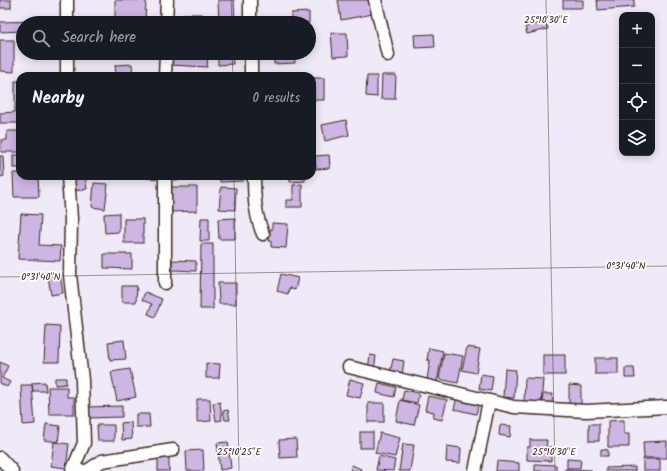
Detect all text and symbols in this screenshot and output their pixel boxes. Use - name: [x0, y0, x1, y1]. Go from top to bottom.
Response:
- text: 25°10'30"E: [524, 12, 569, 28]
- map controls: [619, 12, 655, 156]
- button: +: [619, 12, 655, 48]
- search box: [16, 16, 316, 60]
- text: Search here: [62, 26, 136, 50]
- icon: search: [30, 27, 52, 49]
- button: −: [619, 48, 655, 84]
- button: locate: [619, 84, 655, 120]
- text: Nearby: [32, 85, 84, 112]
- text: 0 results: [253, 88, 300, 109]
- button: layers: [619, 120, 655, 156]
- text: 0°31'40"N: [606, 258, 646, 274]
- text: 0°31'40"N: [21, 269, 61, 285]
- text: 25°10'25"E: [217, 444, 262, 460]
- text: 25°10'30"E: [532, 444, 577, 460]

